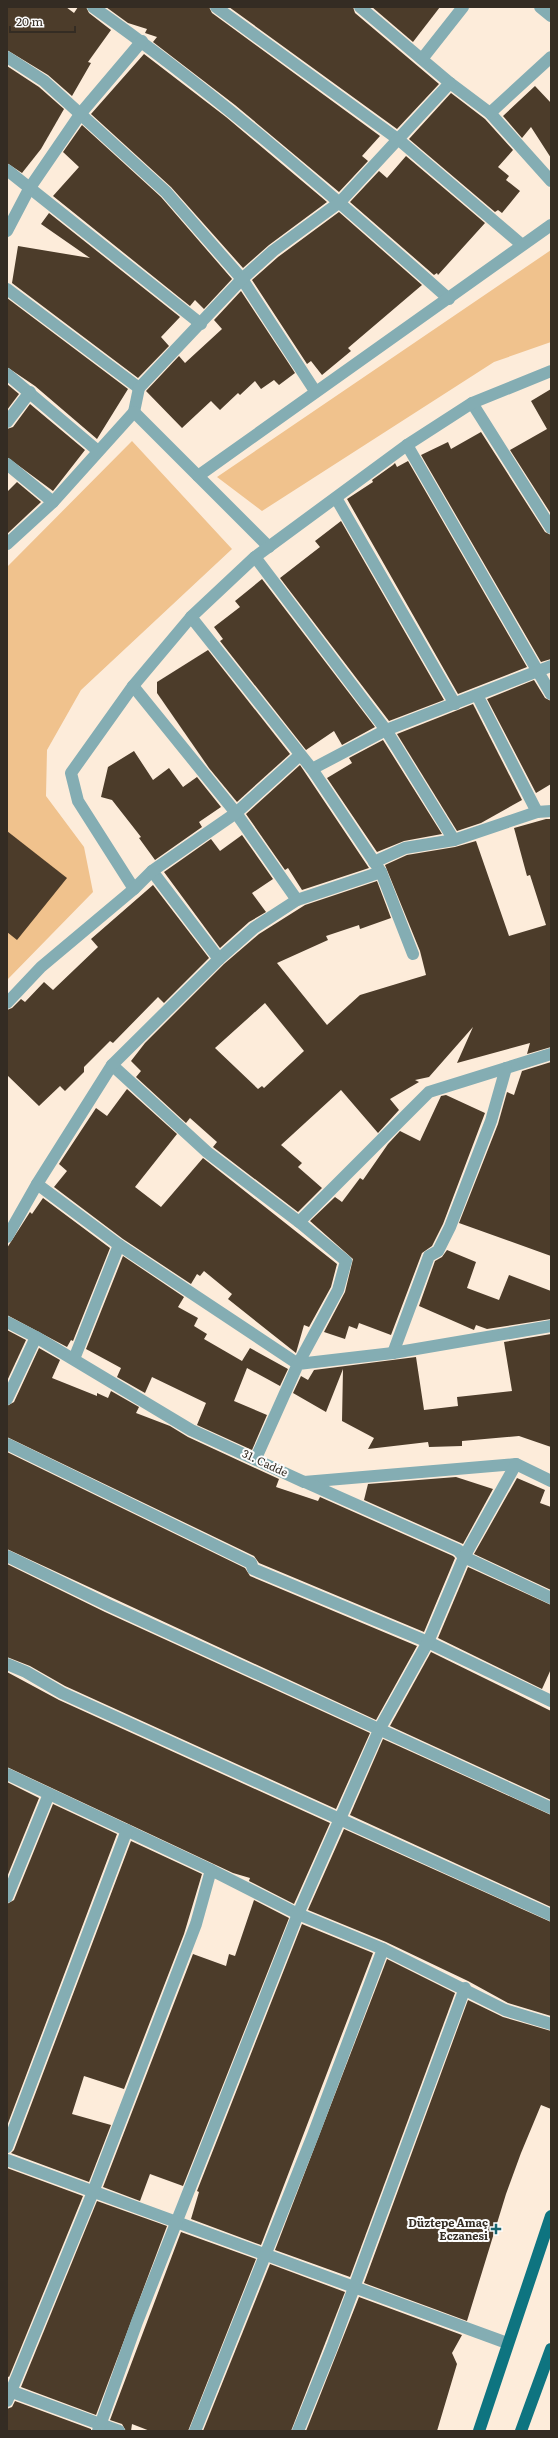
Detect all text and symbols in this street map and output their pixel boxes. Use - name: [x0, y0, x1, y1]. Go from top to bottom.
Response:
- scale bar: [10, 8, 75, 34]
- text: 20 m: [16, 12, 43, 30]
- street label: 31. Cadde: [240, 1445, 291, 1480]
- place label: Düztepe Amaç Eczanesi: [408, 2214, 488, 2243]
- marker: Düztepe Amaç Eczanesi: [491, 2224, 501, 2234]

